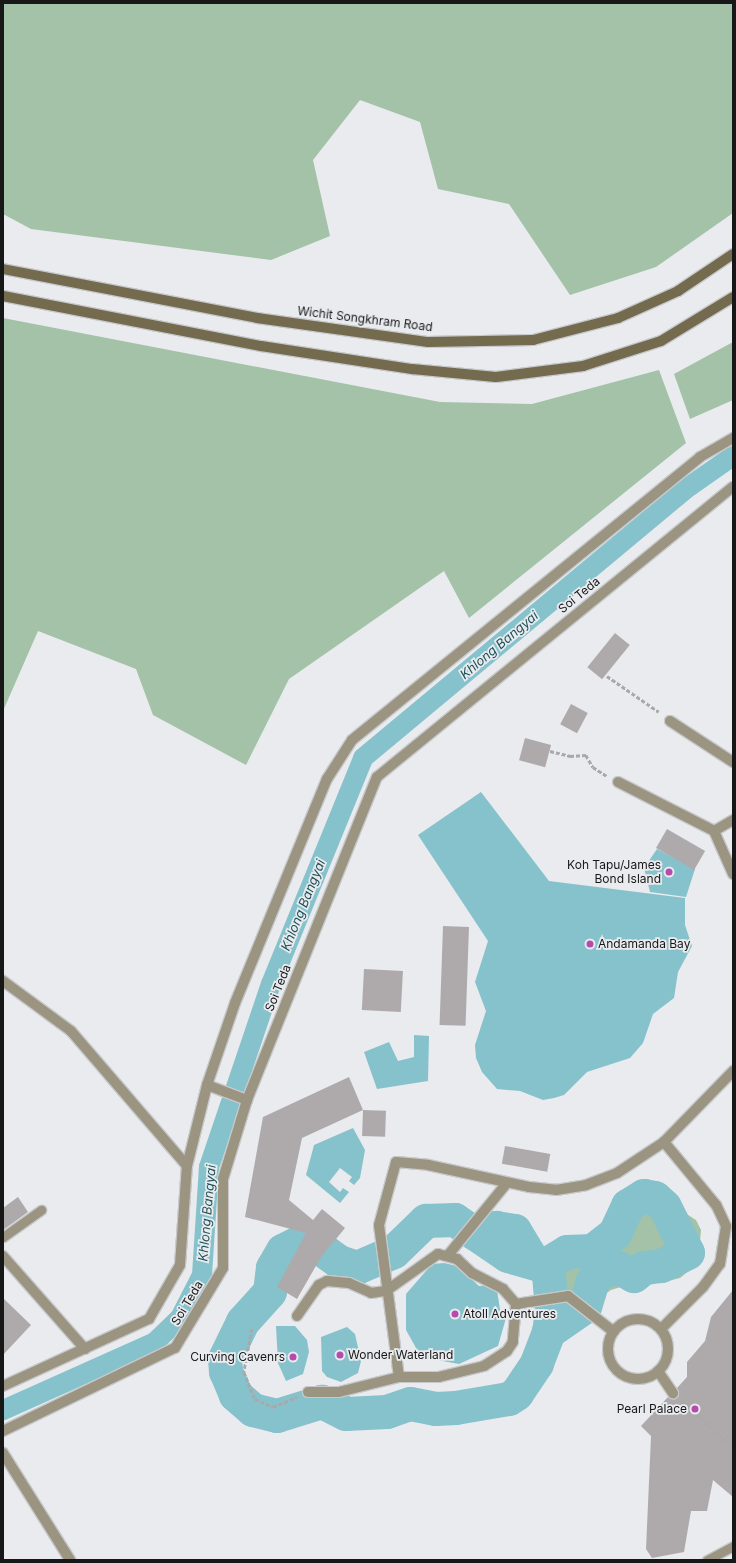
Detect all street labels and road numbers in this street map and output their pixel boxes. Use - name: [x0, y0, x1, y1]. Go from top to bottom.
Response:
- street label: Wichit Songkhram Road: [297, 304, 433, 334]
- street label: Soi Teda: [555, 574, 603, 616]
- street label: Soi Teda: [262, 963, 294, 1013]
- street label: Soi Teda: [168, 1278, 206, 1328]

